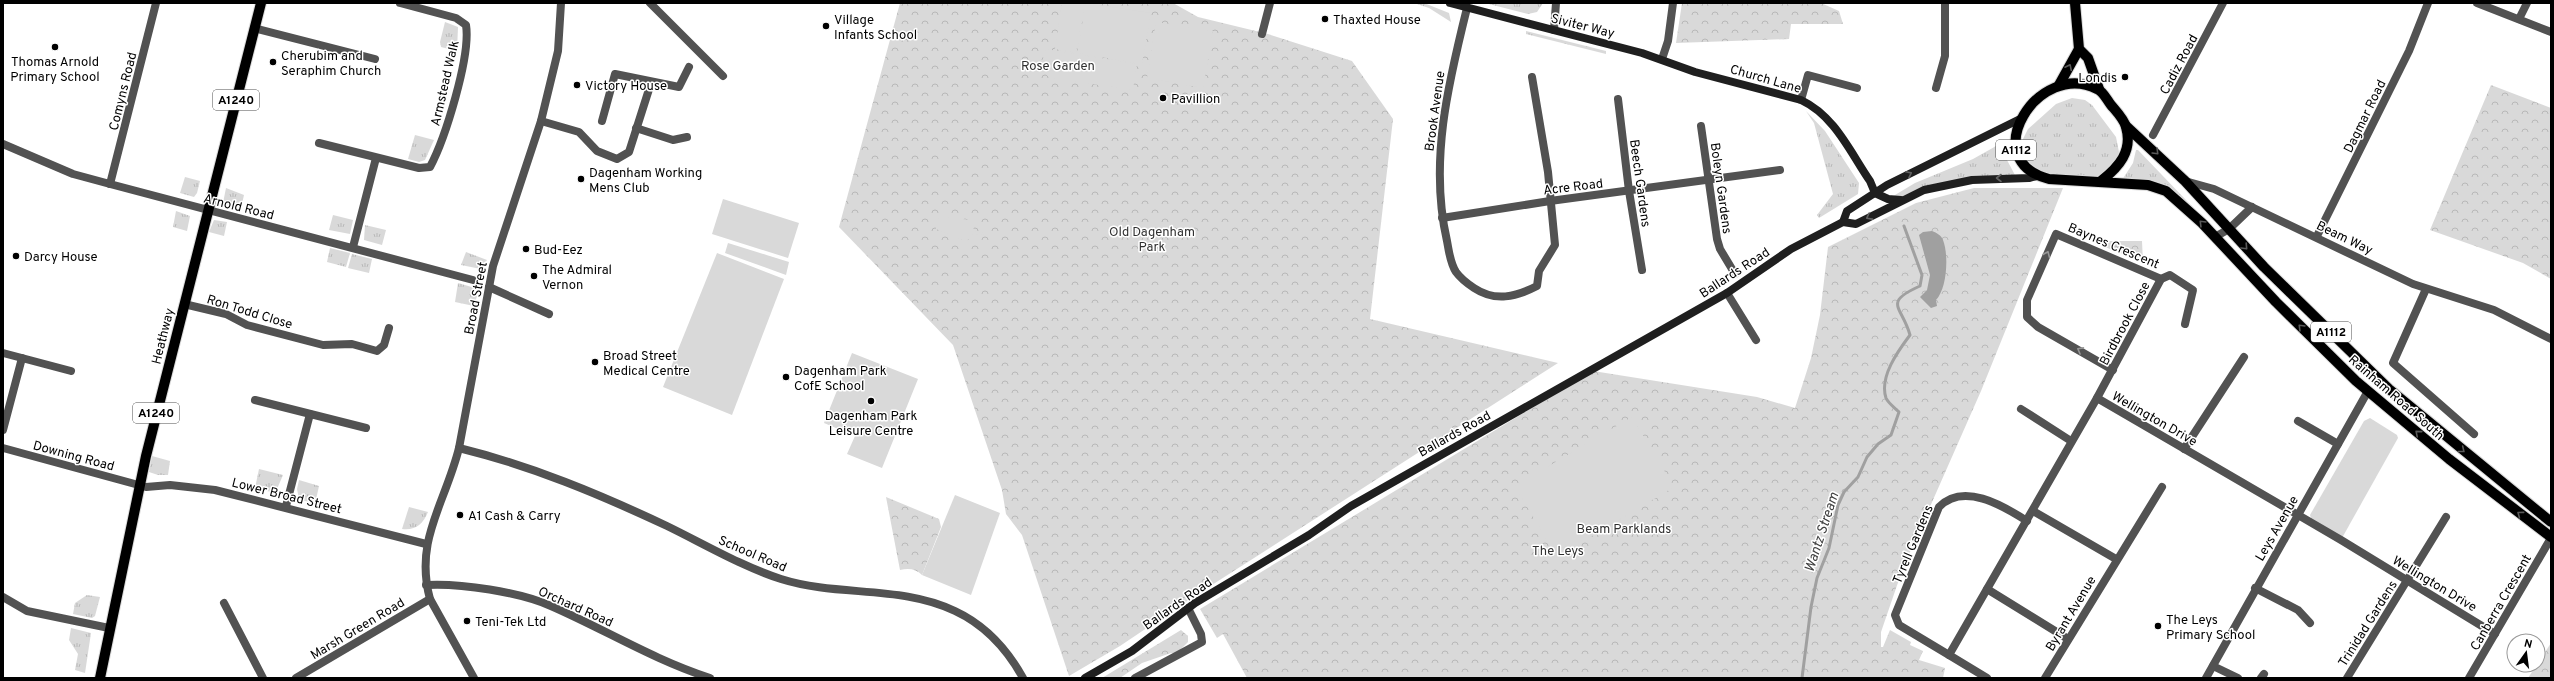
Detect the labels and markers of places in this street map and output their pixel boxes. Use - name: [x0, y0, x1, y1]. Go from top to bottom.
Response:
- place label: Village Infants School: [834, 13, 917, 44]
- place label: Thaxted House: [1333, 13, 1421, 29]
- marker: Thaxted House: [1320, 14, 1330, 24]
- marker: Village Infants School: [821, 21, 831, 31]
- marker: Thomas Arnold Primary School: [50, 42, 60, 52]
- place label: Cherubim and Seraphim Church: [281, 49, 381, 80]
- place label: Thomas Arnold Primary School: [10, 55, 100, 86]
- marker: Cherubim and Seraphim Church: [268, 57, 278, 67]
- place label: Londis: [2078, 71, 2117, 87]
- marker: Londis: [2120, 72, 2130, 82]
- place label: Victory House: [585, 79, 667, 95]
- marker: Victory House: [572, 80, 582, 90]
- place label: Pavillion: [1171, 92, 1220, 108]
- marker: Pavillion: [1158, 93, 1168, 103]
- place label: Dagenham Working Mens Club: [589, 166, 702, 197]
- marker: Dagenham Working Mens Club: [576, 174, 586, 184]
- place label: Bud-Eez: [534, 243, 583, 259]
- marker: Bud-Eez: [521, 244, 531, 254]
- place label: Darcy House: [24, 250, 98, 266]
- marker: Darcy House: [11, 251, 21, 261]
- place label: The Admiral Vernon: [542, 263, 612, 294]
- marker: The Admiral Vernon: [529, 271, 539, 281]
- place label: Broad Street Medical Centre: [603, 349, 690, 380]
- marker: Broad Street Medical Centre: [590, 357, 600, 367]
- place label: Dagenham Park CofE School: [794, 364, 887, 395]
- marker: Dagenham Park CofE School: [781, 372, 791, 382]
- marker: Dagenham Park Leisure Centre: [866, 396, 876, 406]
- place label: Dagenham Park Leisure Centre: [825, 409, 917, 440]
- place label: A1 Cash & Carry: [468, 509, 561, 525]
- marker: A1 Cash & Carry: [455, 510, 465, 520]
- place label: The Leys Primary School: [2166, 613, 2255, 644]
- place label: Teni-Tek Ltd: [475, 615, 546, 631]
- marker: Teni-Tek Ltd: [462, 616, 472, 626]
- marker: The Leys Primary School: [2153, 621, 2163, 631]

